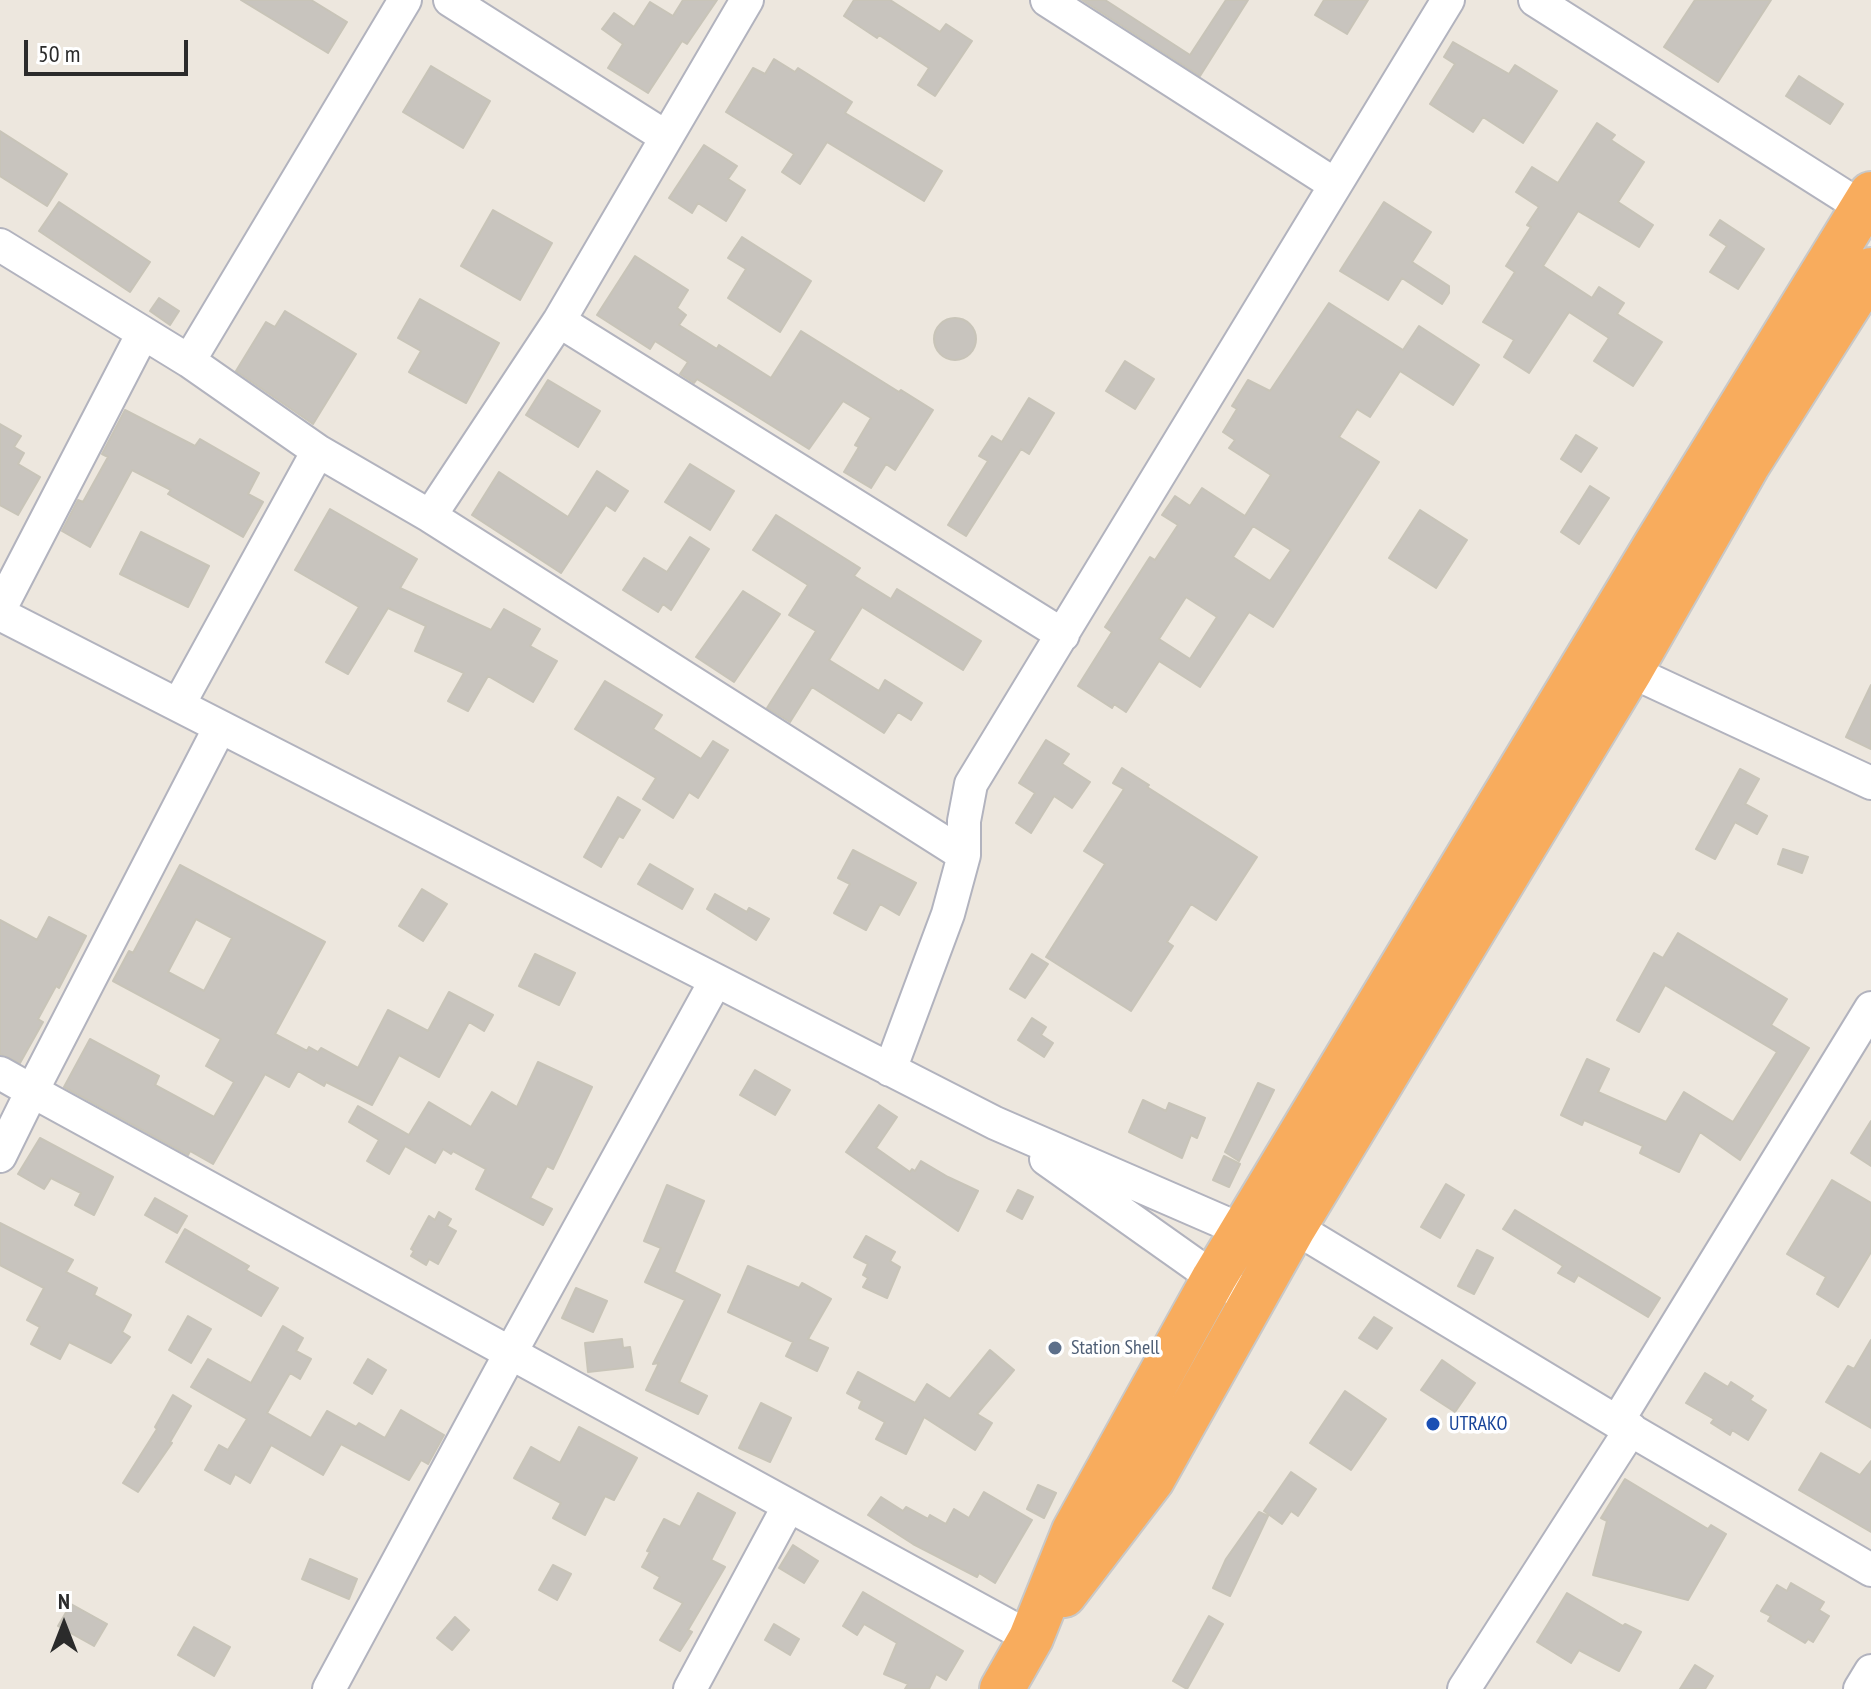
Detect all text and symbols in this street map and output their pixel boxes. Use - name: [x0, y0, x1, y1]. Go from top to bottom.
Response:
- scale bar: [28, 24, 192, 74]
- text: 50 m: [38, 38, 80, 69]
- place label: Station Shell: [1071, 1336, 1159, 1360]
- marker: Station Shell: [1046, 1339, 1064, 1357]
- place label: UTRAKO: [1449, 1412, 1507, 1436]
- marker: UTRAKO: [1424, 1415, 1442, 1433]
- north arrow: [24, 1585, 104, 1665]
- text: N: [58, 1587, 70, 1615]

